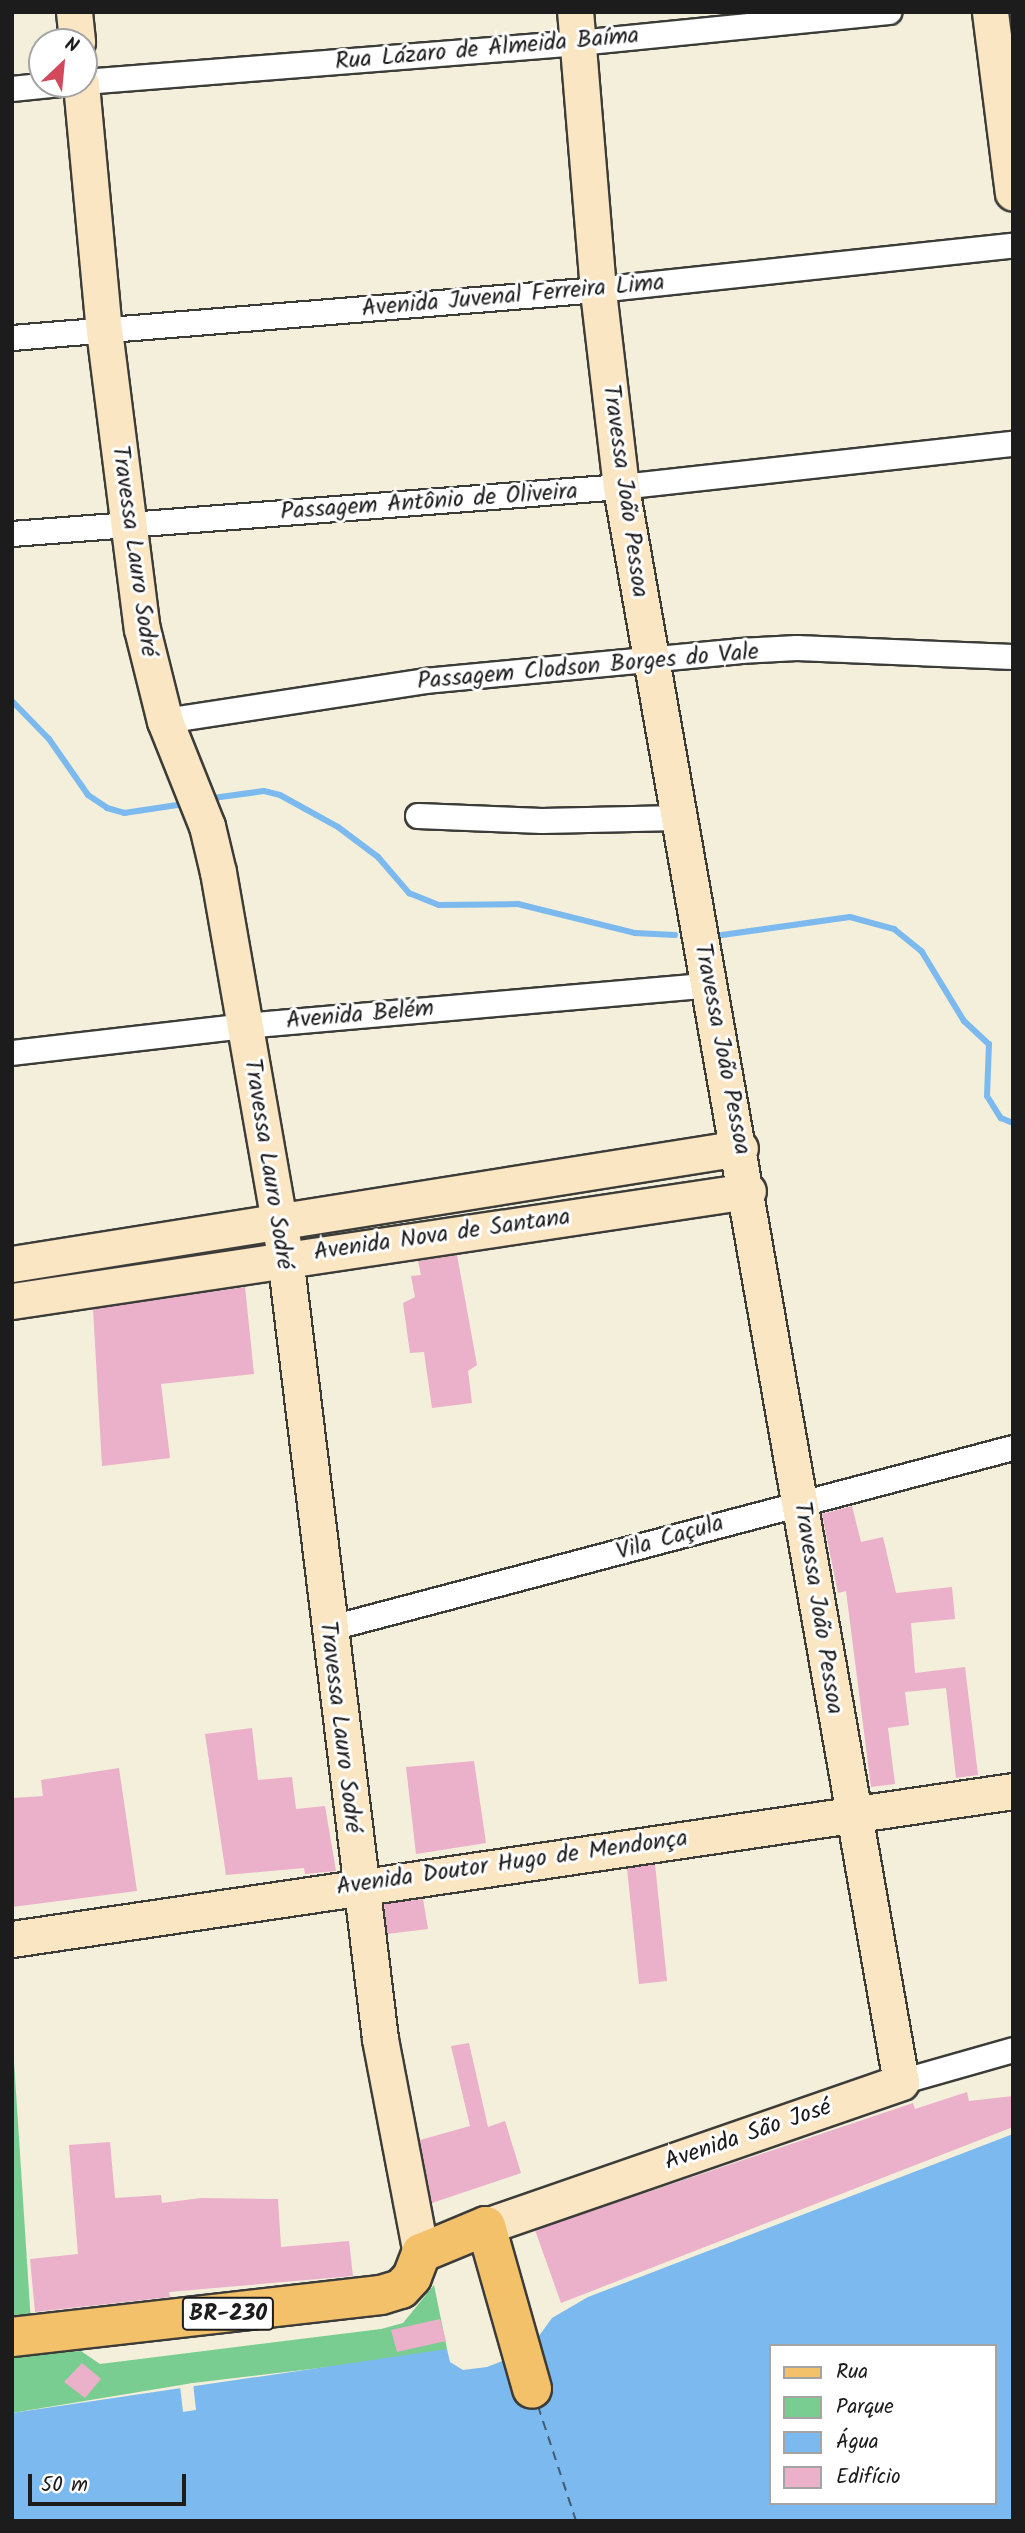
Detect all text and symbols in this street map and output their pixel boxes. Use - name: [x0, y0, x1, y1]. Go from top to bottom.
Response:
- street label: Rua Lázaro de Almeida Baíma: [334, 21, 640, 77]
- north arrow: [28, 28, 98, 98]
- text: N: [59, 30, 83, 62]
- street label: Avenida Juvenal Ferreira Lima: [360, 268, 666, 324]
- street label: Travessa João Pessoa: [596, 383, 654, 599]
- street label: Travessa Lauro Sodré: [105, 444, 163, 658]
- street label: Passagem Antônio de Oliveira: [279, 477, 579, 527]
- street label: Passagem Clodson Borges do Vale: [416, 638, 760, 696]
- street label: Travessa João Pessoa: [687, 941, 757, 1157]
- street label: Avenida Belém: [285, 994, 435, 1036]
- street label: Travessa Lauro Sodré: [237, 1057, 299, 1271]
- street label: Avenida Nova de Santana: [312, 1203, 572, 1267]
- street label: Travessa João Pessoa: [787, 1500, 849, 1716]
- street label: Vila Caçula: [613, 1509, 727, 1567]
- street label: Travessa Lauro Sodré: [313, 1620, 367, 1834]
- street label: Avenida Doutor Hugo de Mendonça: [334, 1824, 690, 1902]
- street label: Avenida São José: [661, 2093, 835, 2177]
- road number: BR-230: [181, 2294, 275, 2334]
- legend: [769, 2344, 997, 2505]
- text: Rua: [836, 2356, 868, 2389]
- text: Parque: [836, 2391, 894, 2424]
- text: Água: [836, 2426, 879, 2459]
- scale bar: [32, 2460, 189, 2504]
- text: Edifício: [836, 2461, 901, 2494]
- text: 50 m: [41, 2469, 88, 2502]

